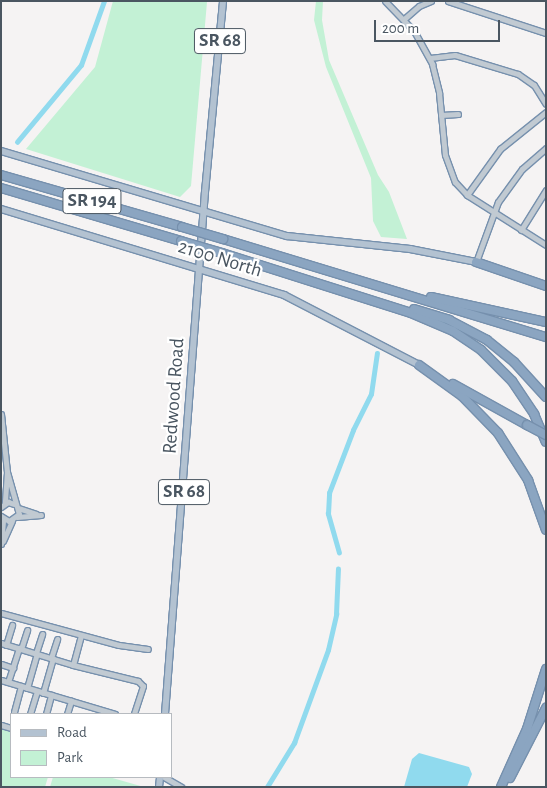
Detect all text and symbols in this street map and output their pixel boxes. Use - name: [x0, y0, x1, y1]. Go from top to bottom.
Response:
- scale bar: [377, 10, 503, 42]
- text: 200 m: [382, 21, 419, 36]
- road number: SR 68: [194, 24, 246, 58]
- road number: SR 194: [62, 185, 122, 218]
- street label: 2100 North: [175, 235, 265, 283]
- street label: Redwood Road: [158, 337, 190, 455]
- road number: SR 68: [158, 476, 210, 508]
- legend: [10, 713, 172, 778]
- text: Road: [57, 725, 87, 740]
- text: Park: [57, 750, 83, 765]

